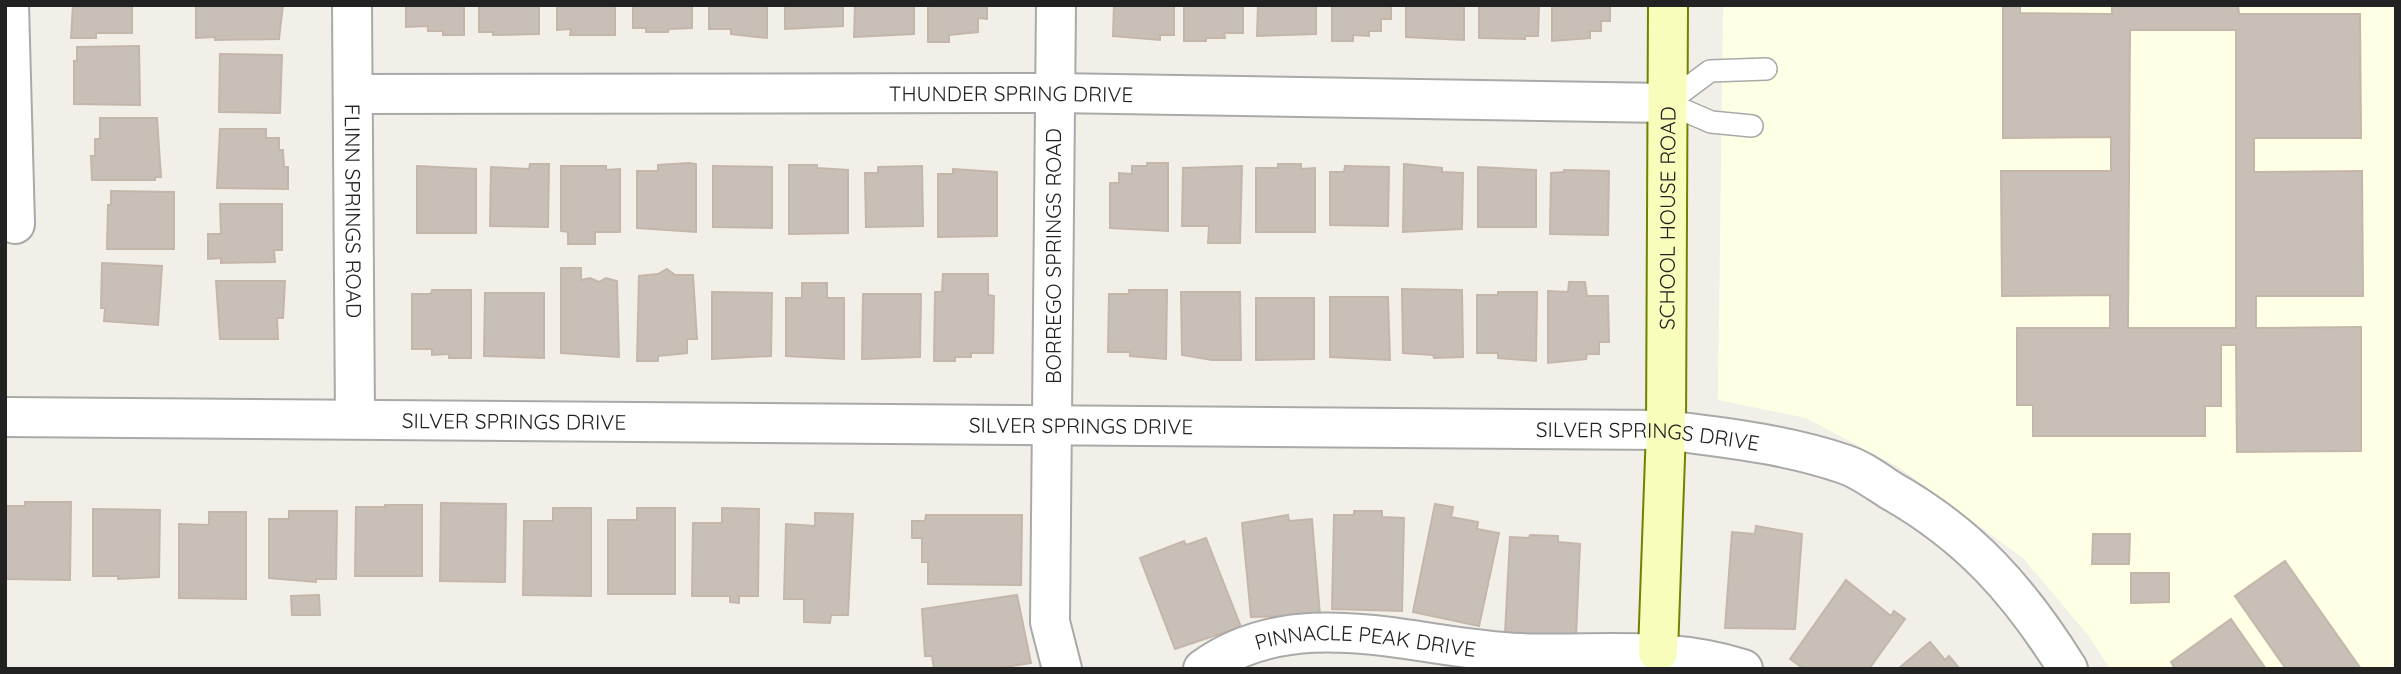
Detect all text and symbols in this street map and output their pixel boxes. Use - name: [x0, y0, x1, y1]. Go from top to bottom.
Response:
- street label: THUNDER SPRING DRIVE: [889, 80, 1134, 107]
- street label: FLINN SPRINGS ROAD: [340, 104, 367, 318]
- street label: SCHOOL HOUSE ROAD: [1653, 106, 1681, 330]
- street label: BORREGO SPRINGS ROAD: [1040, 128, 1066, 384]
- street label: SILVER SPRINGS DRIVE: [402, 407, 626, 435]
- street label: SILVER SPRINGS DRIVE: [969, 412, 1193, 439]
- street label: SILVER SPRINGS DRIVE: [1536, 416, 1761, 456]
- street label: PINNACLE PEAK DRIVE: [1252, 619, 1478, 662]

